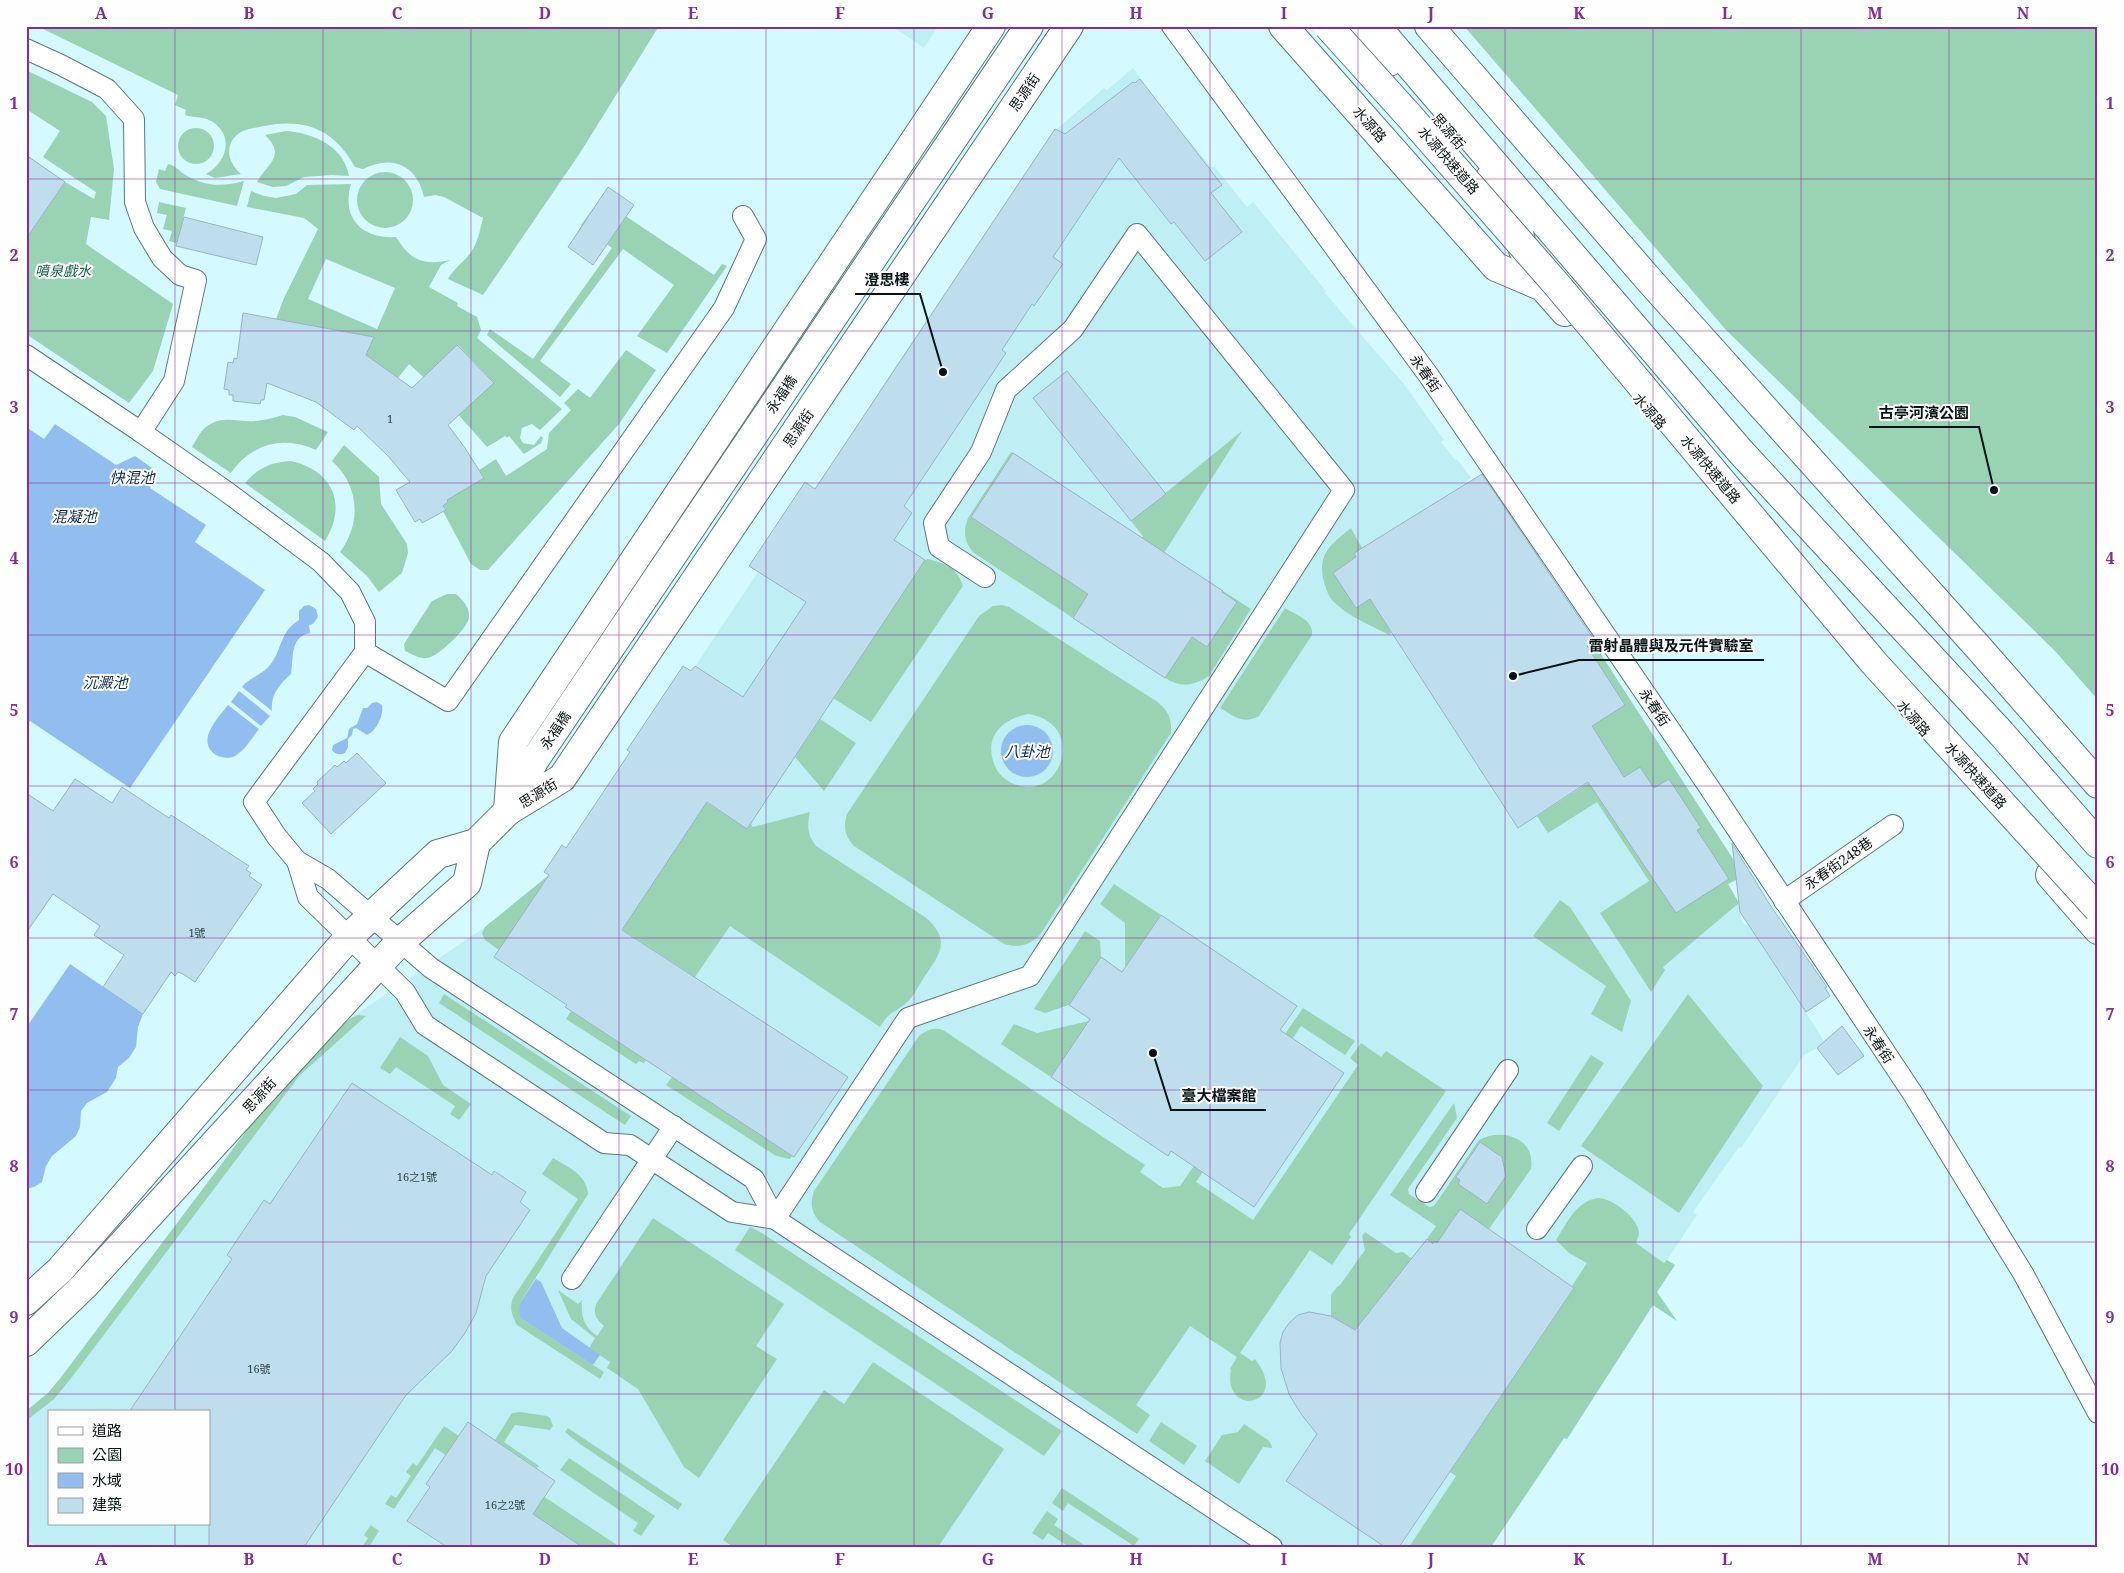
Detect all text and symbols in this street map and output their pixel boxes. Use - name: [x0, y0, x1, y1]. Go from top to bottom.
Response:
- text: A: [95, 2, 108, 24]
- text: B: [244, 2, 255, 24]
- text: C: [392, 2, 403, 24]
- text: D: [539, 2, 551, 24]
- text: E: [688, 2, 698, 24]
- text: F: [835, 2, 845, 24]
- text: G: [982, 2, 994, 24]
- text: H: [1129, 2, 1143, 24]
- text: I: [1281, 2, 1287, 24]
- text: J: [1427, 2, 1435, 24]
- text: K: [1573, 2, 1585, 24]
- text: L: [1722, 2, 1732, 24]
- text: M: [1867, 2, 1883, 24]
- text: N: [2017, 2, 2030, 24]
- street label: 思源街: [1004, 69, 1044, 115]
- text: 1: [9, 92, 19, 114]
- text: 1: [2105, 92, 2115, 114]
- street label: 水源路: [1349, 102, 1391, 146]
- street label: 思源街: [1428, 109, 1470, 153]
- street label: 水源快速道路: [1414, 122, 1484, 198]
- text: 2: [9, 244, 19, 266]
- text: 2: [2105, 244, 2115, 266]
- park label: 噴泉戲水: [35, 261, 92, 280]
- callout: 澄思樓: [855, 264, 920, 294]
- text: 澄思樓: [864, 269, 910, 289]
- street label: 永春街: [1406, 350, 1446, 396]
- street label: 永福橋: [761, 371, 801, 417]
- street label: 水源路: [1629, 389, 1671, 433]
- text: 3: [9, 396, 19, 418]
- text: 3: [2105, 396, 2115, 418]
- callout: 古亭河濱公園: [1869, 397, 1979, 427]
- text: 古亭河濱公園: [1879, 402, 1969, 422]
- street label: 思源街: [778, 405, 818, 451]
- house number: 1: [387, 411, 393, 426]
- street label: 水源快速道路: [1677, 431, 1745, 507]
- water label: 快混池: [109, 467, 156, 487]
- water label: 混凝池: [51, 506, 98, 526]
- text: 4: [9, 547, 19, 569]
- text: 4: [2105, 547, 2115, 569]
- callout: 雷射晶體與及元件實驗室: [1579, 630, 1764, 660]
- text: 雷射晶體與及元件實驗室: [1588, 635, 1754, 655]
- water label: 沉澱池: [82, 672, 129, 692]
- street label: 永春街: [1635, 684, 1675, 730]
- street label: 水源路: [1893, 696, 1935, 740]
- text: 5: [9, 699, 19, 721]
- text: 5: [2105, 699, 2115, 721]
- street label: 永福橋: [535, 707, 575, 753]
- street label: 水源快速道路: [1941, 737, 2011, 813]
- water label: 八卦池: [1004, 741, 1051, 761]
- street label: 思源街: [515, 774, 561, 812]
- street label: 永春街248巷: [1800, 832, 1876, 894]
- text: 6: [9, 851, 19, 873]
- text: 6: [2105, 851, 2115, 873]
- house number: 1號: [188, 925, 206, 940]
- text: 7: [9, 1003, 19, 1025]
- text: 7: [2105, 1003, 2115, 1025]
- street label: 永春街: [1859, 1021, 1899, 1067]
- street label: 思源街: [238, 1073, 280, 1117]
- callout: 臺大檔案館: [1171, 1080, 1266, 1110]
- text: 臺大檔案館: [1181, 1085, 1257, 1105]
- text: 8: [9, 1155, 19, 1177]
- text: 8: [2105, 1155, 2115, 1177]
- house number: 16之1號: [397, 1169, 437, 1184]
- text: 9: [9, 1306, 19, 1328]
- text: 9: [2105, 1306, 2115, 1328]
- house number: 16號: [247, 1361, 271, 1376]
- legend: [48, 1410, 210, 1526]
- text: 道路: [92, 1420, 122, 1440]
- text: 公園: [92, 1444, 122, 1464]
- text: 10: [5, 1458, 23, 1480]
- text: 10: [2101, 1458, 2119, 1480]
- text: 水域: [92, 1470, 122, 1490]
- text: 建築: [92, 1494, 122, 1514]
- house number: 16之2號: [485, 1497, 525, 1512]
- text: A: [95, 1548, 108, 1570]
- text: B: [244, 1548, 255, 1570]
- text: C: [392, 1548, 403, 1570]
- text: D: [539, 1548, 551, 1570]
- text: E: [688, 1548, 698, 1570]
- text: F: [835, 1548, 845, 1570]
- text: G: [982, 1548, 994, 1570]
- text: H: [1129, 1548, 1143, 1570]
- text: I: [1281, 1548, 1287, 1570]
- text: J: [1427, 1548, 1435, 1570]
- text: K: [1573, 1548, 1585, 1570]
- text: L: [1722, 1548, 1732, 1570]
- text: M: [1867, 1548, 1883, 1570]
- text: N: [2017, 1548, 2030, 1570]

